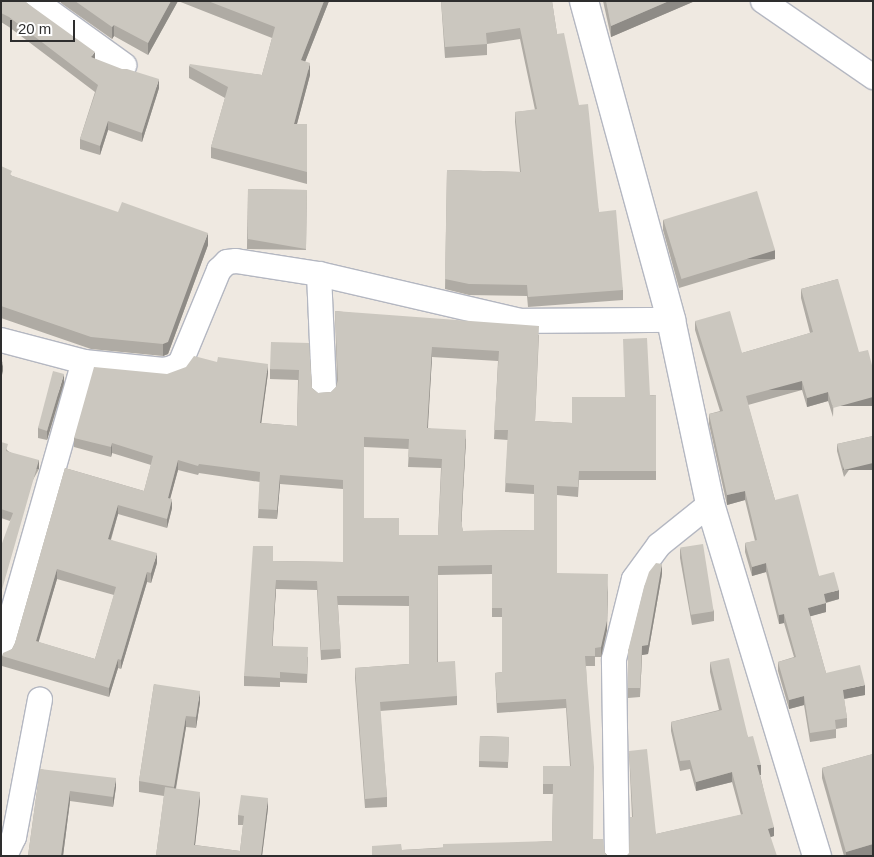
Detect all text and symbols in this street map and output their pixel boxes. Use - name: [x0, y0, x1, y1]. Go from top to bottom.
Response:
- scale bar: [12, 10, 78, 42]
- text: 20 m: [18, 20, 51, 37]

